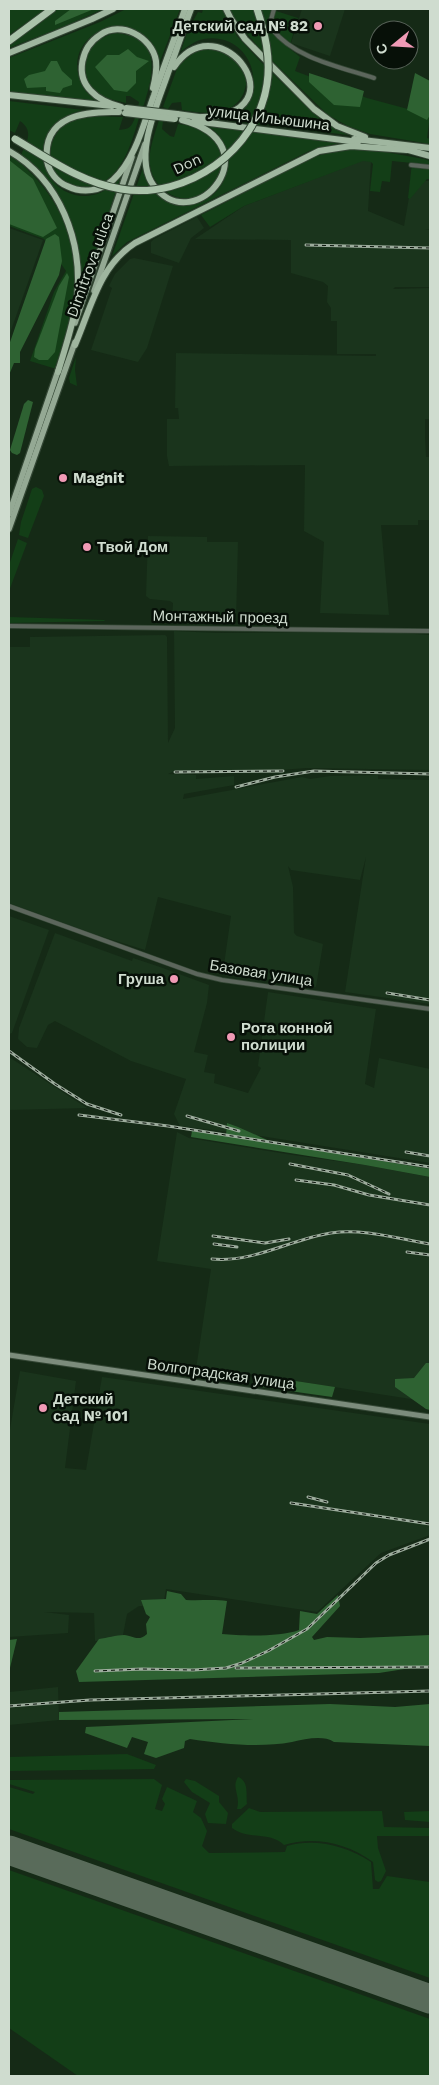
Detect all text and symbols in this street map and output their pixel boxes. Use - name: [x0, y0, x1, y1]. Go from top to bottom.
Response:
- place label: Детский сад № 82: [172, 17, 308, 35]
- marker: Детский сад № 82: [312, 20, 324, 32]
- north arrow: [369, 20, 419, 70]
- text: С: [372, 42, 391, 56]
- street label: улица Ильюшина: [207, 102, 331, 134]
- street label: Don: [170, 150, 204, 178]
- street label: Dimitrova ulica: [63, 210, 117, 320]
- place label: Magnit: [73, 469, 124, 487]
- marker: Magnit: [57, 472, 69, 484]
- place label: Твой Дом: [97, 538, 168, 556]
- marker: Твой Дом: [81, 541, 93, 553]
- street label: Монтажный проезд: [152, 607, 288, 627]
- street label: Базовая улица: [208, 956, 314, 990]
- place label: Груша: [118, 970, 165, 988]
- marker: Груша: [168, 973, 180, 985]
- place label: Рота конной полиции: [241, 1019, 332, 1054]
- marker: Рота конной полиции: [225, 1031, 237, 1043]
- street label: Волгоградская улица: [146, 1355, 296, 1393]
- place label: Детский сад № 101: [53, 1390, 128, 1425]
- marker: Детский сад № 101: [37, 1402, 49, 1414]

